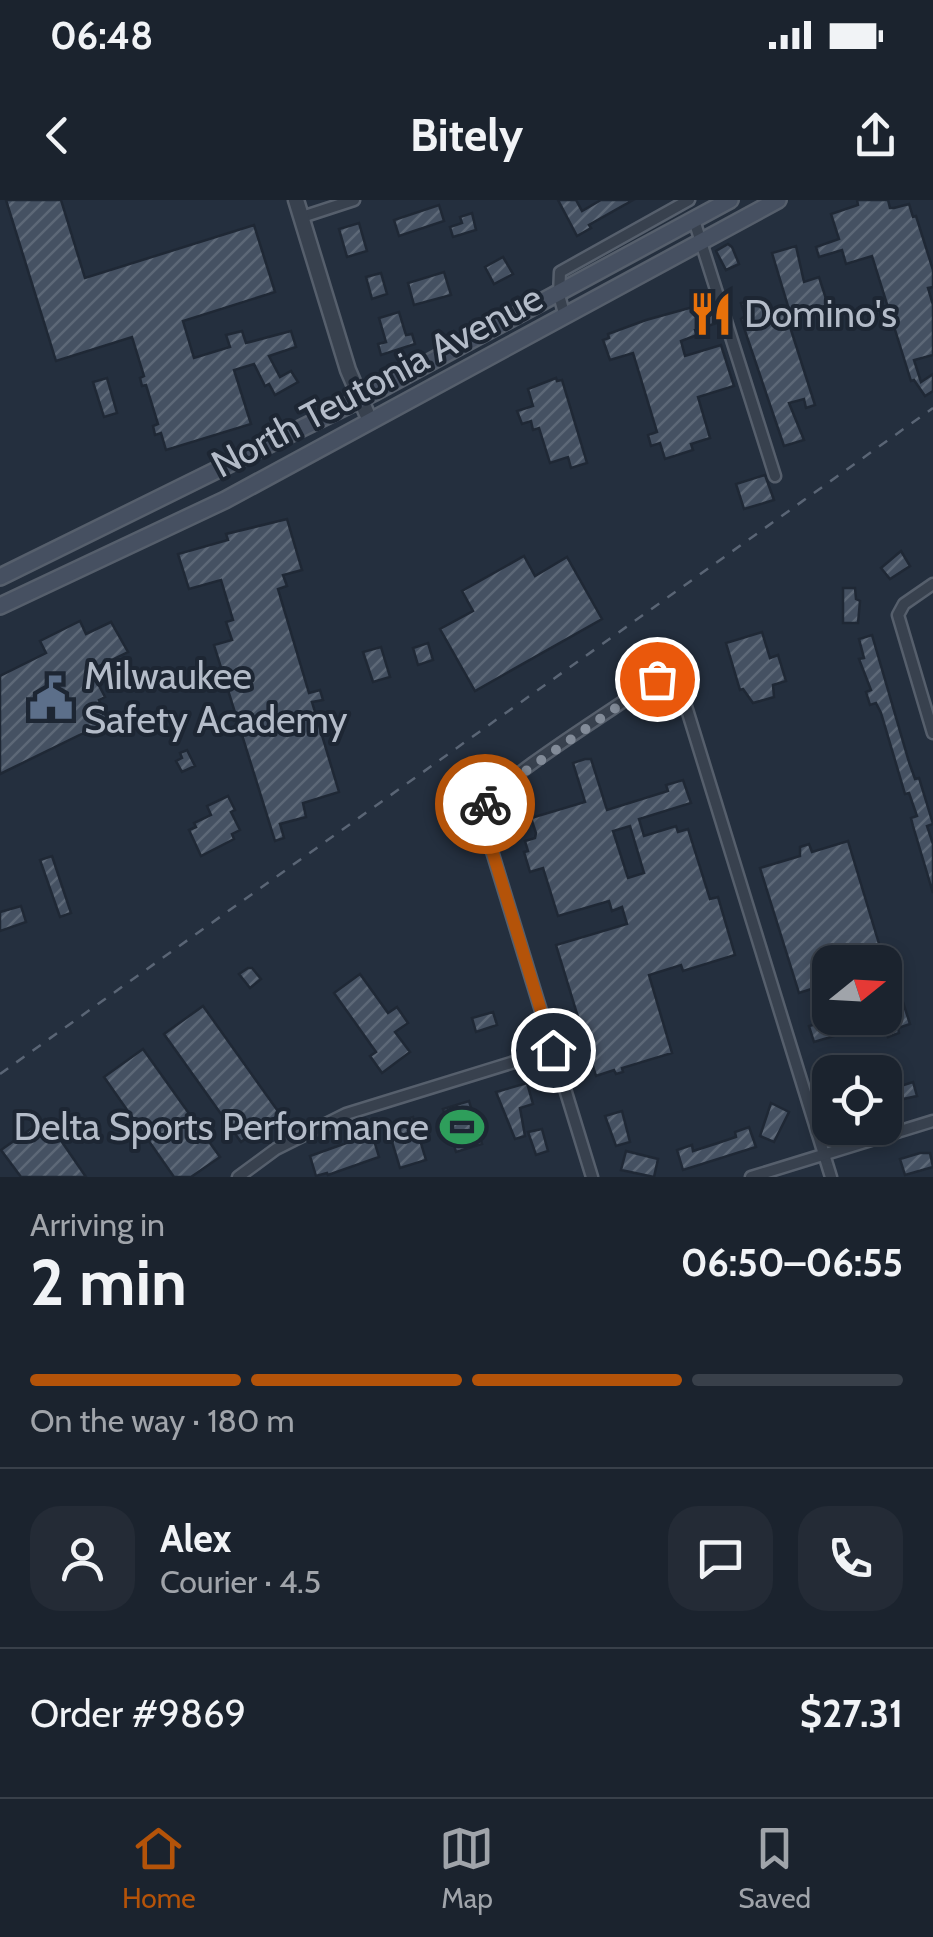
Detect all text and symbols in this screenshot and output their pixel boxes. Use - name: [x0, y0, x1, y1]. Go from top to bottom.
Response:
- text: 06:48: [50, 12, 153, 59]
- icon: back: [30, 108, 85, 163]
- text: Bitely: [410, 108, 523, 162]
- icon: share: [848, 108, 903, 163]
- street label: North Teutonia Avenue: [203, 273, 550, 488]
- restaurant icon: Domino's: [687, 290, 735, 338]
- place label: Domino's: [744, 290, 897, 337]
- pin: [615, 637, 700, 722]
- place label: Milwaukee Safety Academy: [84, 652, 347, 743]
- icon: bag: [630, 652, 685, 707]
- public building icon: Milwaukee Safety Academy: [27, 674, 75, 722]
- courier: [435, 754, 535, 854]
- icon: bike: [458, 777, 513, 832]
- north arrow: [812, 945, 902, 1035]
- map controls: [812, 945, 902, 1145]
- pin: [511, 1008, 596, 1093]
- icon: home: [526, 1023, 581, 1078]
- button: locate: [812, 1055, 902, 1145]
- place label: Delta Sports Performance: [14, 1103, 429, 1150]
- sports icon: Delta Sports Performance: [438, 1103, 486, 1151]
- text: Arriving in: [30, 1205, 165, 1244]
- text: 06:50–06:55: [681, 1239, 903, 1286]
- text: 2 min: [30, 1242, 187, 1321]
- text: On the way · 180 m: [30, 1401, 295, 1440]
- button: person: [30, 1506, 135, 1611]
- button: chat: [668, 1506, 773, 1611]
- button: phone: [798, 1506, 903, 1611]
- text: Alex: [160, 1515, 231, 1562]
- text: Courier · 4.5: [160, 1562, 321, 1601]
- text: Order #9869: [30, 1690, 246, 1737]
- text: $27.31: [800, 1690, 903, 1737]
- tab: Home: [122, 1821, 196, 1915]
- tab: Map: [439, 1821, 494, 1915]
- tab: Saved: [738, 1821, 811, 1915]

